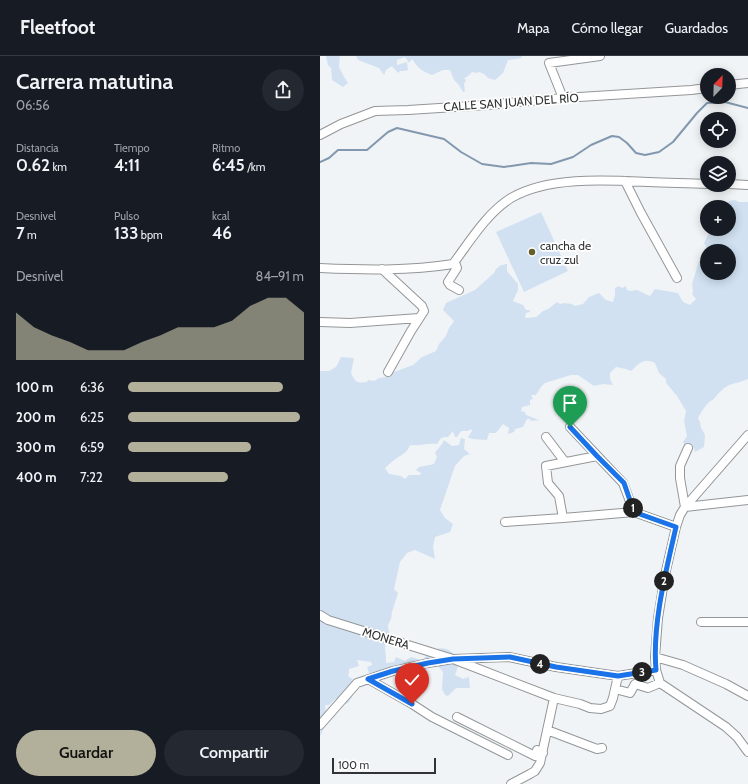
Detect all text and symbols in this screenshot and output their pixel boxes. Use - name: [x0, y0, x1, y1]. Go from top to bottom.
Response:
- text: Fleetfoot: [20, 16, 95, 39]
- text: Mapa: [517, 19, 550, 37]
- text: Cómo llegar: [572, 19, 643, 37]
- text: Guardados: [665, 19, 728, 37]
- text: Carrera matutina: [16, 68, 173, 95]
- north arrow: [700, 68, 736, 104]
- map controls: [700, 68, 736, 280]
- button: share: [262, 69, 304, 111]
- street label: CALLE SAN JUAN DEL RÍO: [443, 90, 579, 114]
- text: 06:56: [16, 97, 50, 113]
- button: locate: [700, 112, 736, 148]
- text: Distancia: [16, 141, 59, 155]
- text: Tiempo: [114, 141, 150, 155]
- text: Ritmo: [212, 141, 240, 155]
- text: 0.62: [16, 155, 50, 175]
- text: 4:11: [114, 155, 140, 175]
- text: 6:45: [212, 155, 245, 175]
- button: layers: [700, 156, 736, 192]
- text: km: [50, 160, 67, 174]
- text: /km: [245, 160, 265, 174]
- button: +: [700, 200, 736, 236]
- text: Desnivel: [16, 209, 56, 223]
- text: Pulso: [114, 209, 139, 223]
- text: kcal: [212, 209, 230, 223]
- text: 7: [16, 223, 25, 243]
- text: 133: [114, 223, 138, 243]
- text: 46: [212, 223, 232, 243]
- text: m: [25, 228, 37, 242]
- text: bpm: [138, 228, 163, 242]
- place label: cancha de cruz zul: [540, 238, 591, 267]
- button: −: [700, 244, 736, 280]
- marker: cancha de cruz zul: [527, 247, 537, 257]
- text: Desnivel: [16, 268, 63, 284]
- text: 84–91 m: [256, 268, 304, 284]
- text: 100 m: [16, 379, 53, 395]
- text: 6:36: [80, 379, 105, 395]
- pin: [553, 386, 587, 427]
- icon: arrive: [559, 392, 581, 414]
- text: 200 m: [16, 409, 55, 425]
- text: 6:25: [80, 409, 104, 425]
- text: 300 m: [16, 439, 56, 455]
- text: 6:59: [80, 439, 105, 455]
- text: 400 m: [16, 469, 57, 485]
- text: 7:22: [80, 469, 103, 485]
- pin: 1: [623, 498, 643, 518]
- text: 1: [631, 501, 635, 515]
- pin: 2: [654, 571, 674, 591]
- text: 2: [661, 574, 667, 588]
- street label: MONERA: [361, 624, 412, 652]
- pin: 4: [530, 654, 550, 674]
- text: 4: [537, 657, 543, 671]
- pin: 3: [632, 662, 652, 682]
- pin: [395, 663, 429, 704]
- text: 3: [639, 665, 645, 679]
- icon: check: [401, 669, 423, 691]
- button: Guardar: [16, 730, 156, 776]
- button: Compartir: [164, 730, 304, 776]
- scale bar: [332, 756, 436, 775]
- text: 100 m: [338, 758, 369, 772]

